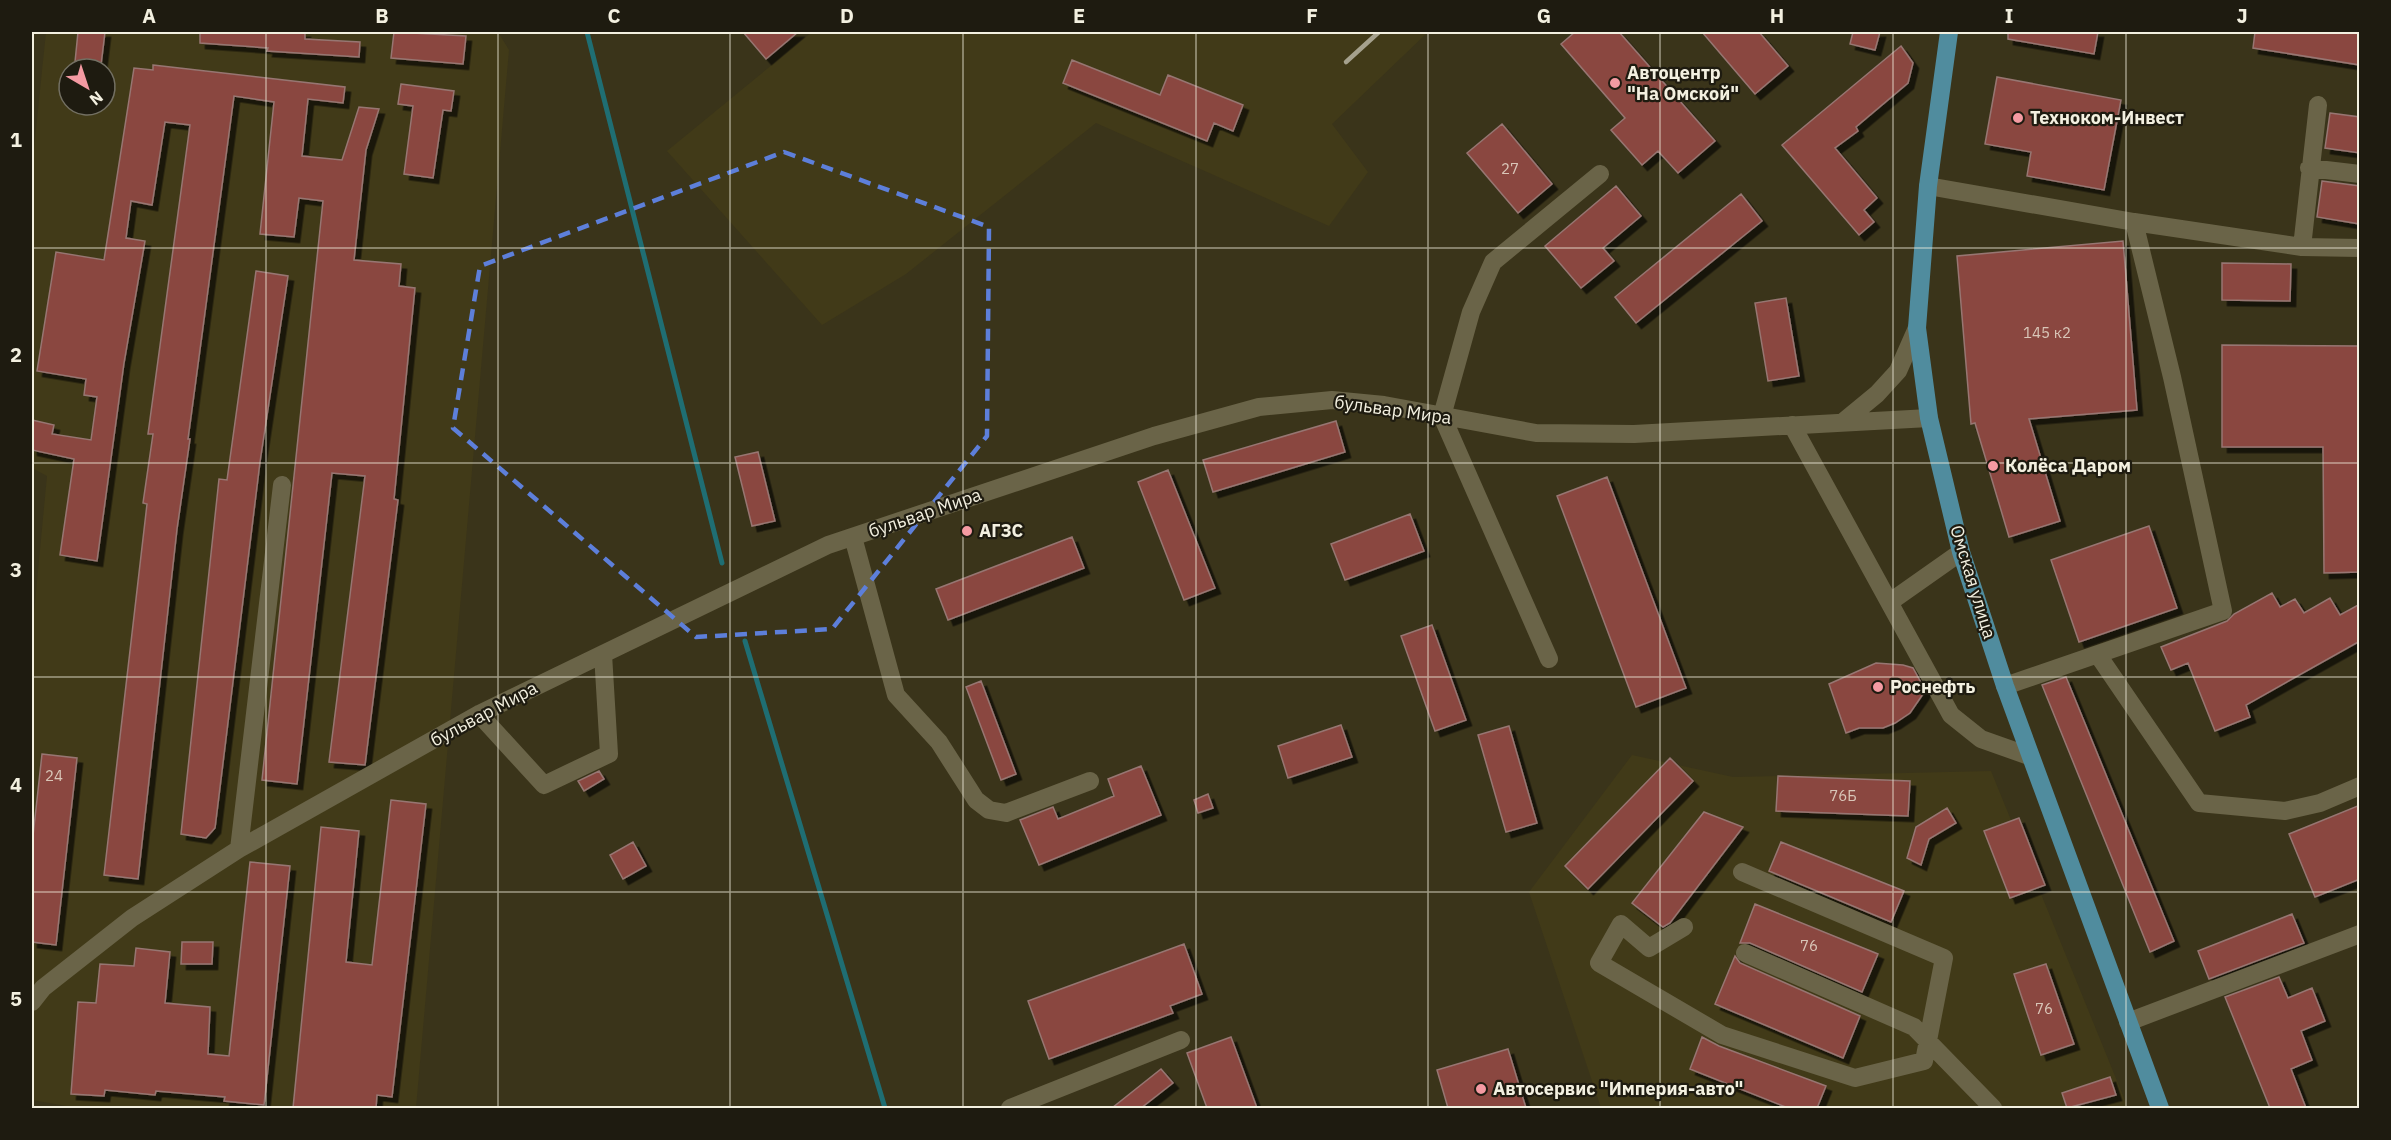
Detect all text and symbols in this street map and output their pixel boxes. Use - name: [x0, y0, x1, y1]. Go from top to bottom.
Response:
- text: A: [142, 2, 156, 29]
- text: B: [375, 2, 389, 29]
- text: C: [607, 2, 621, 29]
- text: D: [840, 2, 854, 29]
- text: E: [1073, 2, 1085, 29]
- text: F: [1306, 2, 1318, 29]
- text: G: [1537, 2, 1551, 29]
- text: H: [1770, 2, 1784, 29]
- text: I: [2005, 2, 2013, 29]
- text: J: [2236, 2, 2248, 29]
- north arrow: [57, 57, 117, 117]
- place label: Автоцентр "На Омской": [1627, 61, 1739, 105]
- marker: Автоцентр "На Омской": [1608, 76, 1622, 90]
- text: N: [86, 87, 107, 110]
- place label: Техноком-Инвест: [2030, 106, 2184, 129]
- marker: Техноком-Инвест: [2011, 111, 2025, 125]
- text: 1: [10, 126, 22, 153]
- house number: 27: [1501, 159, 1519, 178]
- house number: 145 к2: [2023, 323, 2071, 342]
- text: 2: [10, 341, 22, 368]
- street label: бульвар Мира: [1333, 390, 1453, 429]
- place label: Колёса Даром: [2005, 454, 2131, 477]
- marker: Колёса Даром: [1986, 459, 2000, 473]
- street label: бульвар Мира: [865, 482, 985, 543]
- place label: АГЗС: [979, 519, 1023, 542]
- street label: Омская улица: [1945, 522, 2002, 642]
- marker: АГЗС: [960, 524, 974, 538]
- text: 3: [10, 556, 22, 583]
- place label: Роснефть: [1890, 675, 1975, 698]
- street label: бульвар Мира: [426, 676, 542, 751]
- marker: Роснефть: [1871, 680, 1885, 694]
- house number: 24: [45, 766, 63, 785]
- text: 4: [10, 771, 22, 798]
- house number: 76Б: [1829, 786, 1857, 805]
- house number: 76: [1800, 936, 1818, 955]
- text: 5: [10, 985, 22, 1012]
- house number: 76: [2035, 999, 2053, 1018]
- place label: Автосервис "Империя-авто": [1493, 1077, 1743, 1100]
- marker: Автосервис "Империя-авто": [1474, 1082, 1488, 1096]

